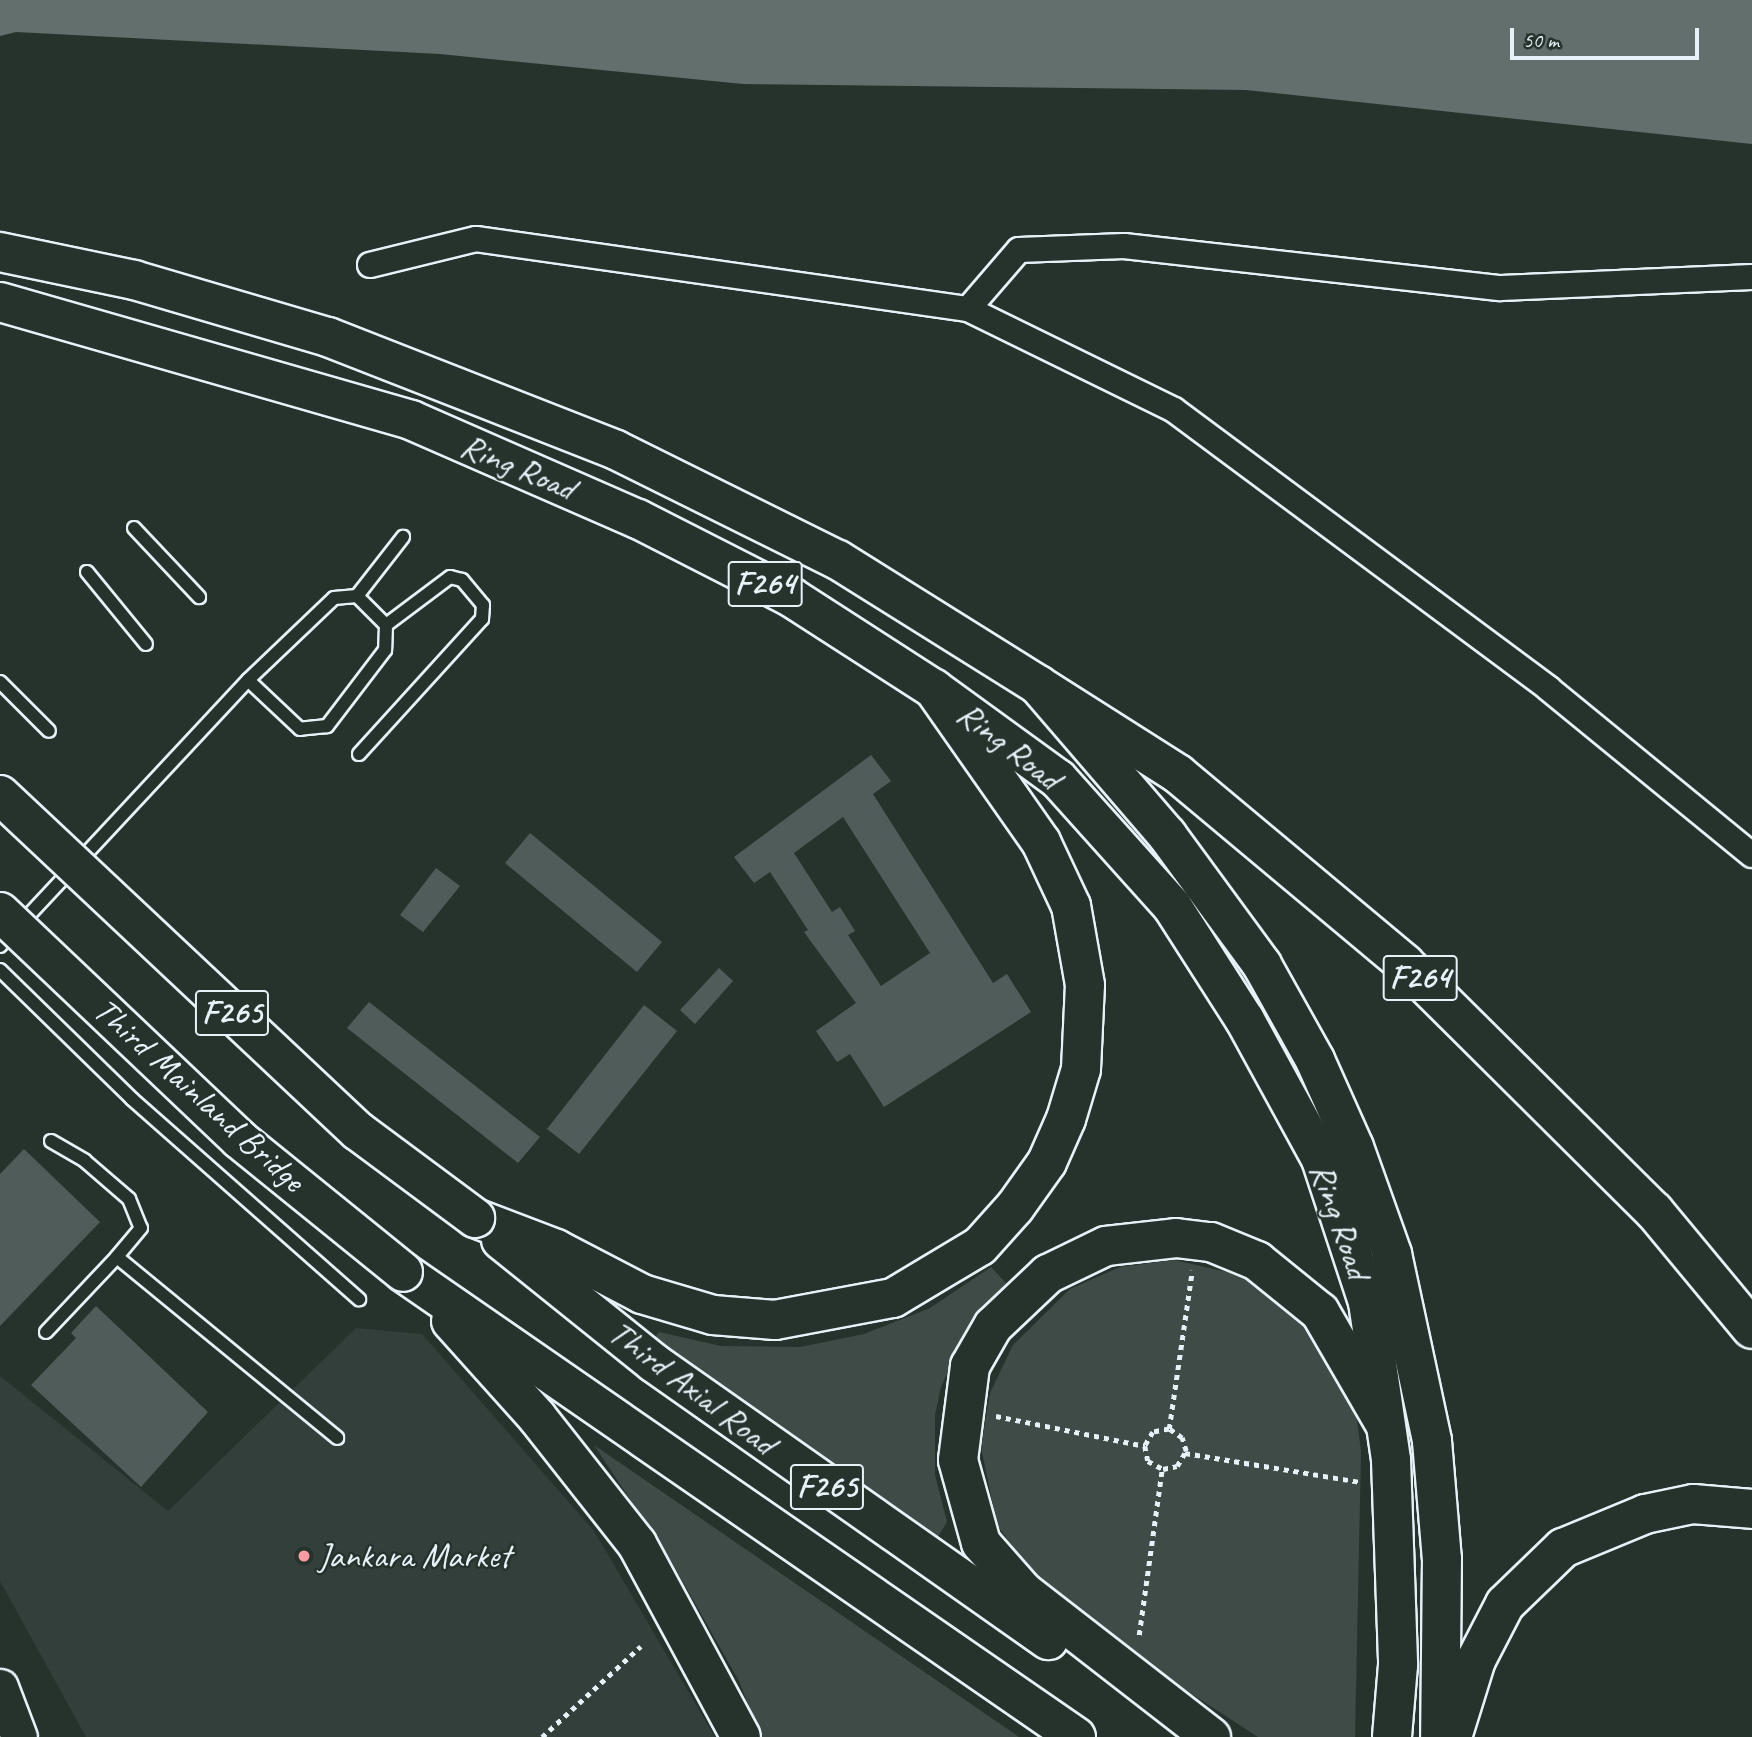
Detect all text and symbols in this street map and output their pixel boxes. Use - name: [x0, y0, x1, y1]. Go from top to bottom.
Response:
- scale bar: [1514, 14, 1703, 58]
- text: 50 m: [1523, 27, 1559, 53]
- street label: Ring Road: [454, 424, 582, 510]
- road number: F264: [726, 554, 804, 614]
- street label: Ring Road: [949, 692, 1069, 800]
- road number: F264: [1382, 948, 1458, 1008]
- road number: F265: [194, 984, 270, 1042]
- street label: Third Mainland Bridge: [84, 989, 314, 1201]
- street label: Ring Road: [1301, 1157, 1379, 1285]
- street label: Third Axial Road: [600, 1312, 784, 1464]
- road number: F265: [788, 1457, 866, 1516]
- place label: Jankara Market: [318, 1535, 510, 1577]
- marker: Jankara Market: [296, 1548, 312, 1564]

